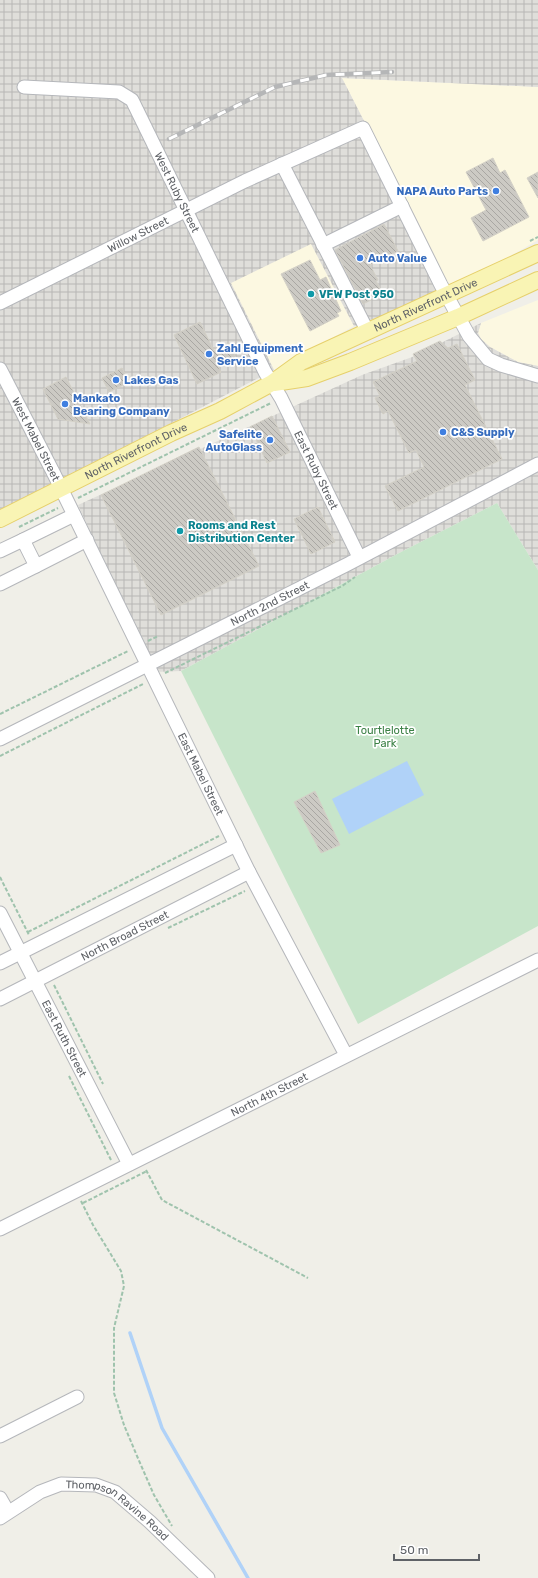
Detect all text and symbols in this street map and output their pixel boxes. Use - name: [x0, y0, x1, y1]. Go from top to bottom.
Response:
- street label: West Ruby Street: [152, 150, 203, 235]
- place label: NAPA Auto Parts: [397, 185, 488, 198]
- marker: NAPA Auto Parts: [491, 186, 501, 196]
- street label: Willow Street: [105, 213, 171, 255]
- place label: Auto Value: [368, 252, 427, 265]
- marker: Auto Value: [355, 253, 365, 263]
- street label: North Riverfront Drive: [372, 275, 479, 334]
- place label: VFW Post 950: [319, 288, 394, 301]
- marker: VFW Post 950: [306, 289, 316, 299]
- place label: Zahl Equipment Service: [217, 342, 303, 368]
- marker: Zahl Equipment Service: [204, 349, 214, 359]
- place label: Lakes Gas: [124, 374, 179, 387]
- marker: Lakes Gas: [111, 375, 121, 385]
- place label: Mankato Bearing Company: [73, 392, 170, 418]
- street label: West Mabel Street: [9, 395, 63, 484]
- marker: Mankato Bearing Company: [60, 399, 70, 409]
- street label: North Riverfront Drive: [82, 420, 189, 482]
- place label: C&S Supply: [451, 426, 515, 439]
- marker: C&S Supply: [438, 427, 448, 437]
- place label: Safelite AutoGlass: [206, 428, 262, 454]
- street label: East Ruby Street: [292, 429, 341, 512]
- marker: Safelite AutoGlass: [265, 435, 275, 445]
- place label: Rooms and Rest Distribution Center: [188, 519, 295, 545]
- marker: Rooms and Rest Distribution Center: [175, 526, 185, 536]
- street label: North 2nd Street: [228, 578, 312, 628]
- park label: Tourtlelotte Park: [355, 724, 415, 750]
- street label: East Mabel Street: [175, 731, 227, 818]
- street label: North Broad Street: [79, 907, 171, 963]
- street label: East Ruth Street: [39, 998, 90, 1080]
- street label: North 4th Street: [229, 1069, 310, 1119]
- street label: Thompson Ravine Road: [65, 1478, 172, 1543]
- scale bar: [394, 1536, 479, 1562]
- text: 50 m: [400, 1543, 428, 1557]

